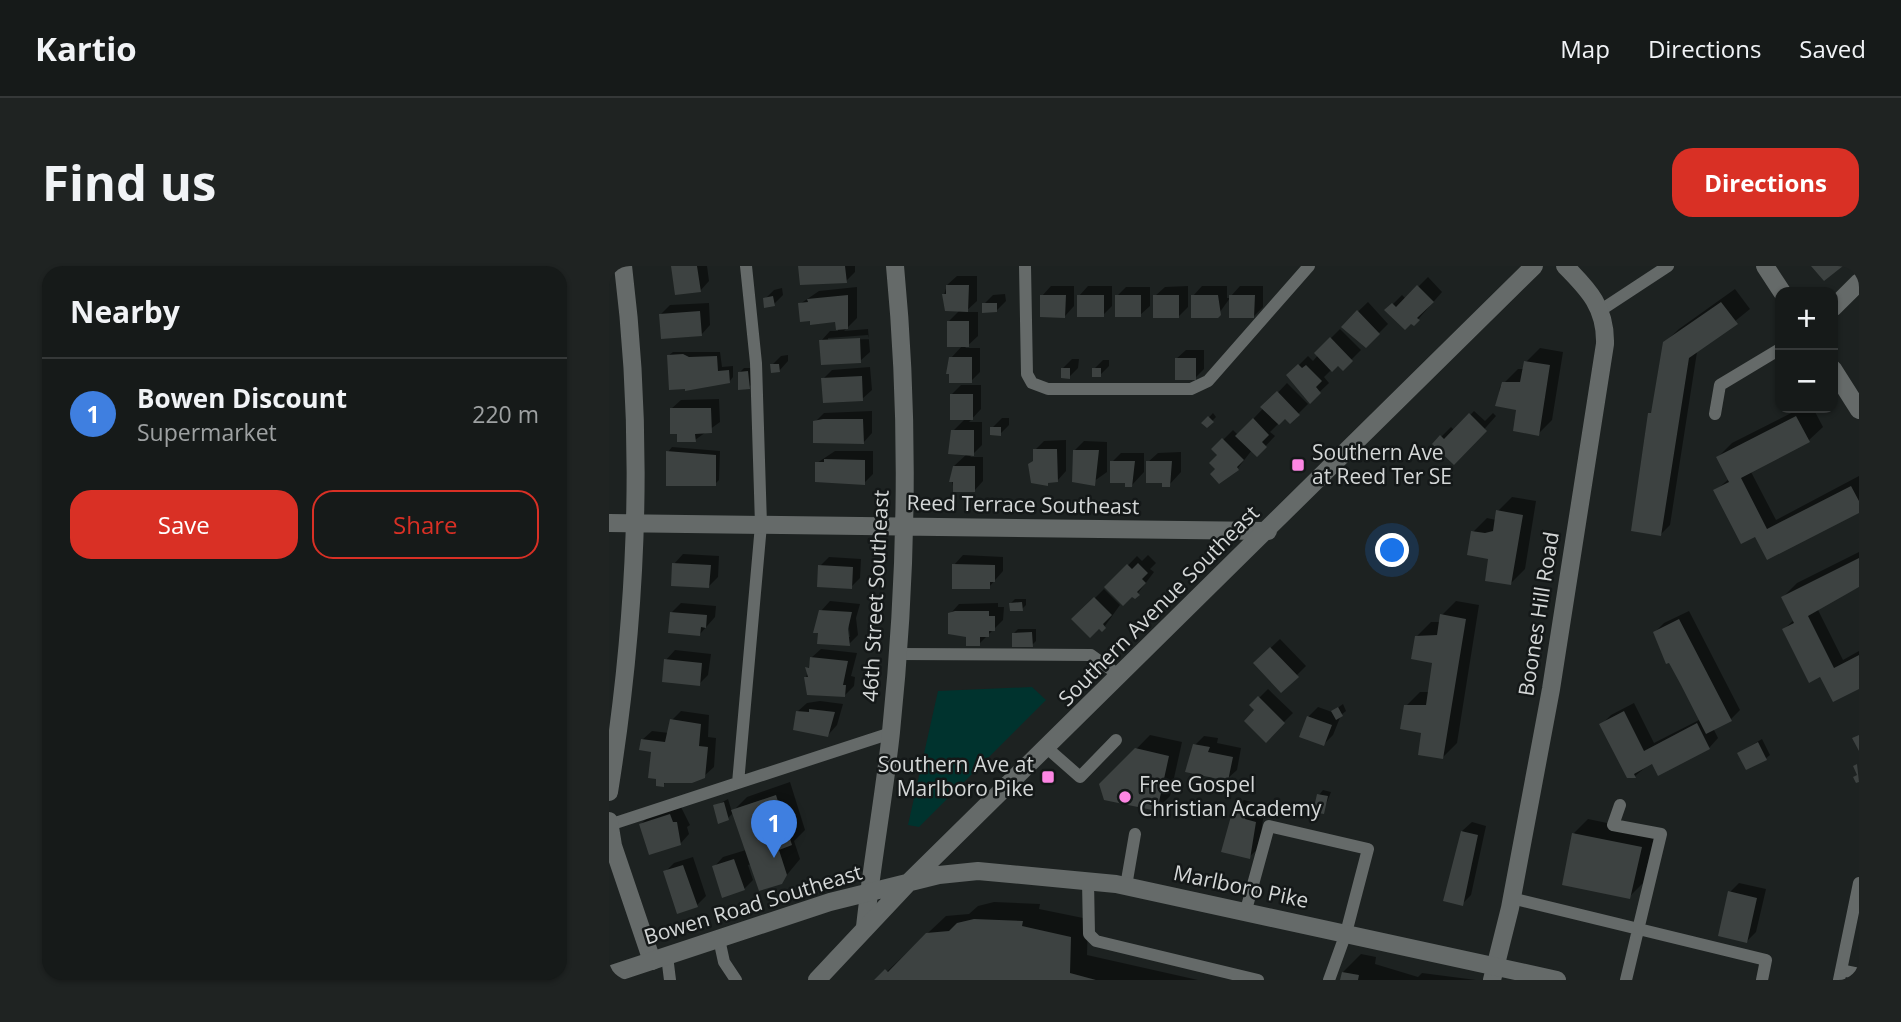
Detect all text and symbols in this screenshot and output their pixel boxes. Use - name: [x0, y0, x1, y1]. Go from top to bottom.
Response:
- text: Kartio: [35, 26, 137, 71]
- text: Map: [1560, 32, 1610, 65]
- text: Directions: [1648, 32, 1761, 65]
- text: Saved: [1799, 32, 1866, 65]
- button: Directions: [1672, 148, 1859, 217]
- text: Find us: [42, 149, 216, 215]
- map controls: [1775, 287, 1838, 413]
- button: +: [1775, 287, 1838, 350]
- text: Nearby: [70, 291, 180, 332]
- button: −: [1775, 350, 1838, 413]
- text: Bowen Discount: [137, 380, 347, 416]
- text: 1: [86, 398, 100, 430]
- text: 220 m: [472, 398, 539, 430]
- text: Supermarket: [137, 416, 277, 448]
- place label: Southern Ave at Reed Ter SE: [1312, 438, 1452, 490]
- marker: Southern Ave at Reed Ter SE: [1290, 457, 1306, 473]
- street label: Reed Terrace Southeast: [906, 488, 1140, 520]
- street label: 46th Street Southeast: [855, 489, 895, 703]
- button: Save: [70, 490, 298, 559]
- button: Share: [312, 490, 539, 559]
- street label: Southern Avenue Southeast: [1052, 499, 1265, 712]
- street label: Boones Hill Road: [1511, 530, 1565, 698]
- your location: [1375, 533, 1409, 567]
- place label: Southern Ave at Marlboro Pike: [878, 750, 1034, 802]
- marker: Southern Ave at Marlboro Pike: [1040, 769, 1056, 785]
- place label: Free Gospel Christian Academy: [1139, 770, 1322, 822]
- marker: Free Gospel Christian Academy: [1117, 789, 1133, 805]
- pin: 1: [751, 800, 797, 858]
- street label: Bowen Road Southeast: [640, 858, 865, 951]
- street label: Marlboro Pike: [1171, 858, 1311, 914]

